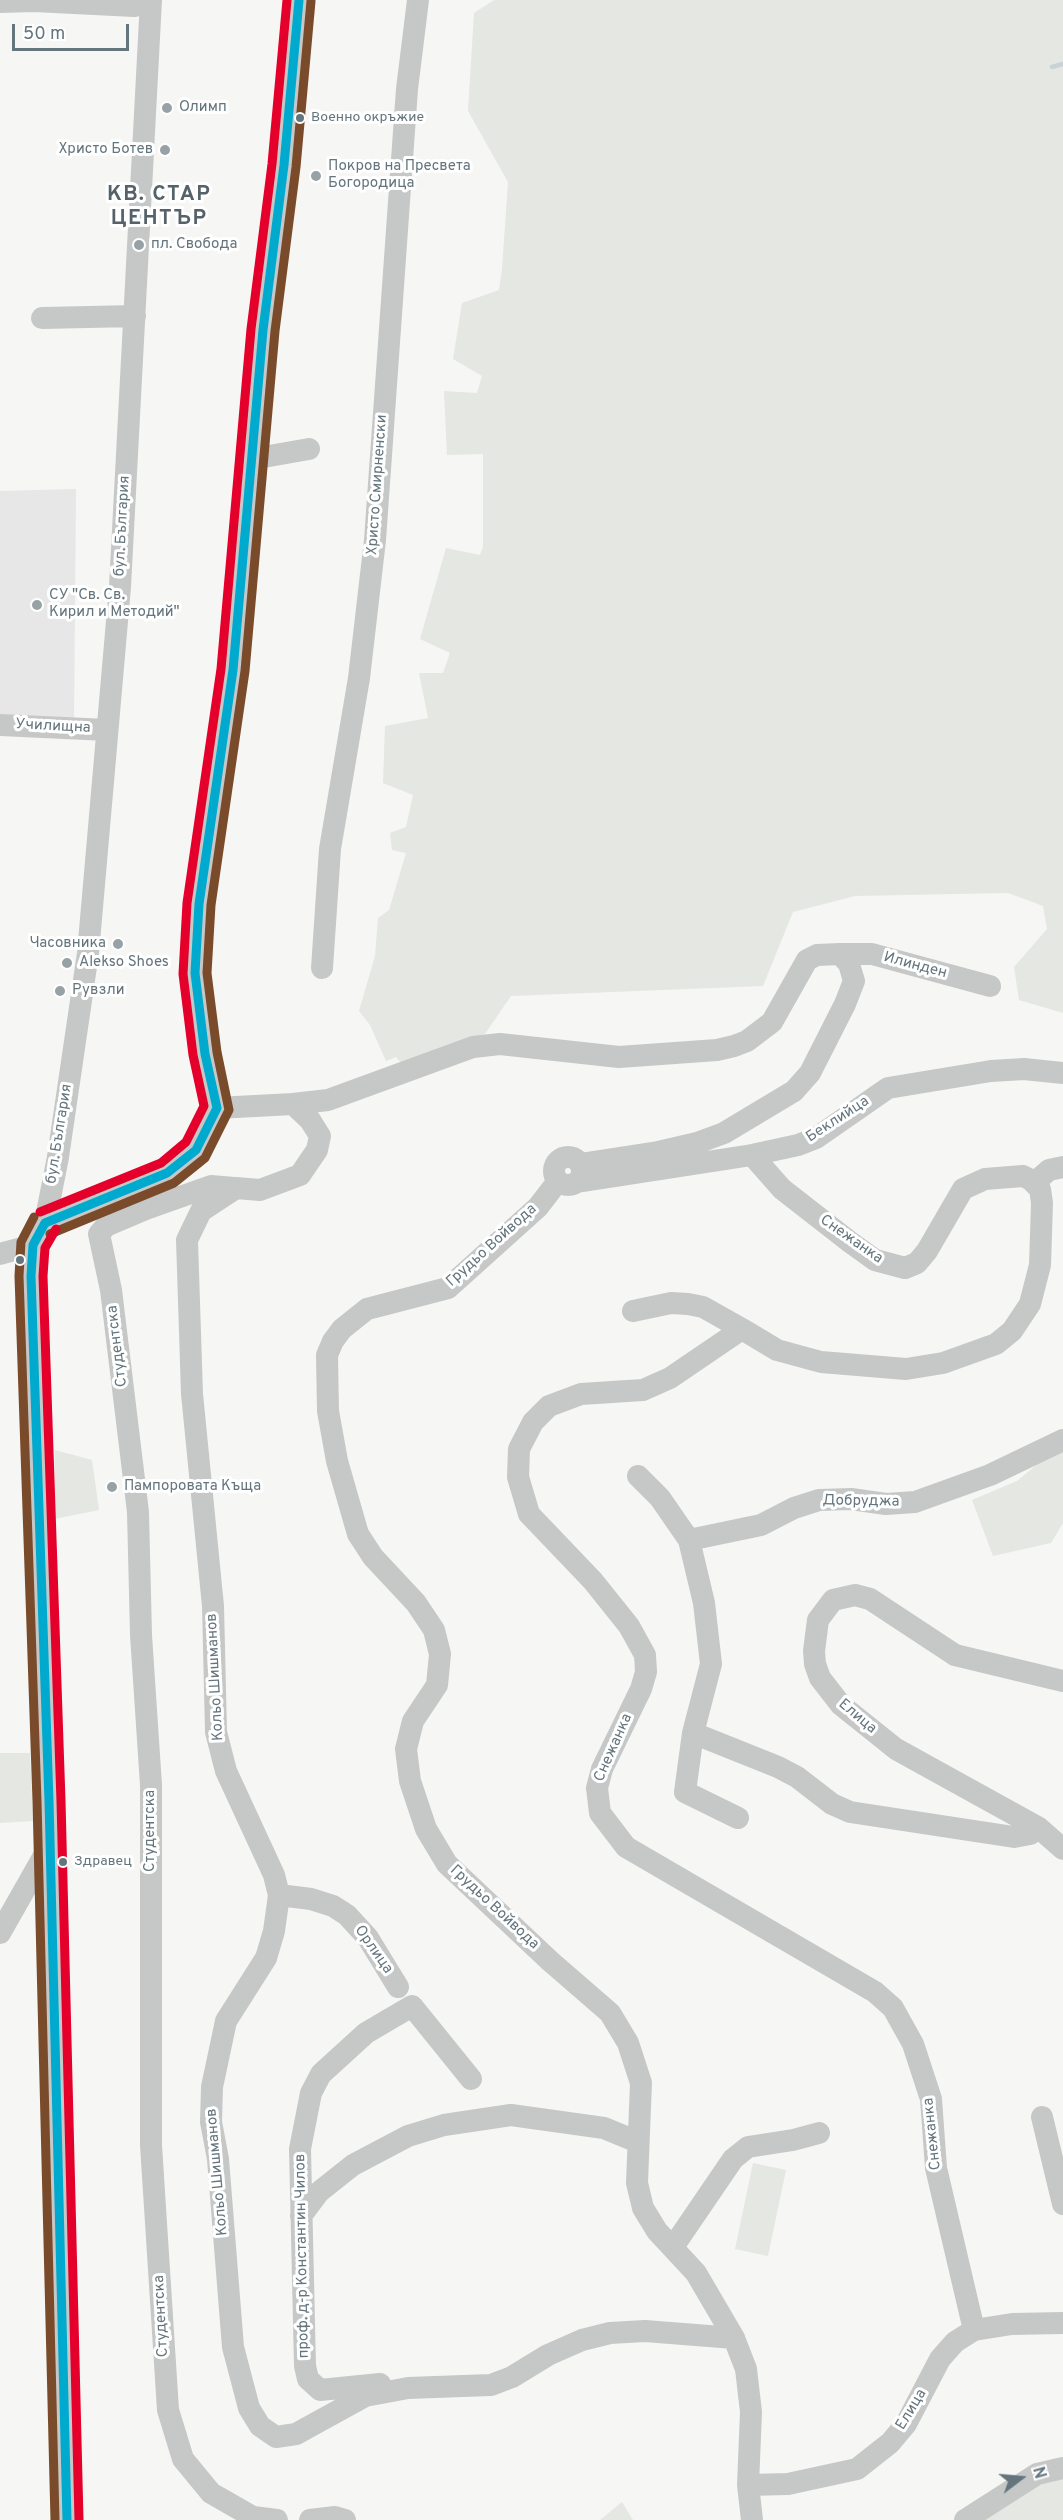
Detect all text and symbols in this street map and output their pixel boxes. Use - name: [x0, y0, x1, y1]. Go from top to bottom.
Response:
- scale bar: [15, 12, 132, 50]
- text: 50 m: [23, 23, 65, 46]
- place label: Олимп: [179, 99, 227, 117]
- marker: Олимп: [160, 101, 174, 115]
- place label: Военно окръжие: [311, 110, 424, 126]
- marker: Военно окръжие: [294, 112, 306, 124]
- place label: Христо Ботев: [58, 141, 153, 159]
- marker: Христо Ботев: [158, 143, 172, 157]
- place label: Покров на Пресвета Богородица: [328, 158, 471, 193]
- marker: Покров на Пресвета Богородица: [309, 169, 323, 183]
- district label: КВ. СТАР ЦЕНТЪР: [107, 183, 211, 233]
- place label: пл. Свобода: [151, 236, 237, 254]
- marker: пл. Свобода: [132, 238, 146, 252]
- street label: Христо Смирненски: [364, 414, 392, 556]
- street label: бул. България: [111, 475, 135, 577]
- place label: СУ "Св. Св. Кирил и Методий": [49, 587, 180, 622]
- marker: СУ "Св. Св. Кирил и Методий": [30, 598, 44, 612]
- street label: Училищна: [15, 716, 91, 738]
- place label: Часовника: [30, 935, 106, 953]
- marker: Часовника: [111, 937, 125, 951]
- street label: Илинден: [881, 949, 949, 983]
- place label: Alekso Shoes: [79, 954, 169, 972]
- marker: Alekso Shoes: [60, 956, 74, 970]
- place label: Рувзли: [72, 982, 125, 1000]
- marker: Рувзли: [53, 984, 67, 998]
- street label: бул. България: [43, 1083, 77, 1185]
- street label: Беклийца: [803, 1093, 873, 1147]
- street label: Грудьо Войвода: [443, 1201, 541, 1291]
- street label: Снежанка: [816, 1212, 886, 1268]
- unlabelled marker: [14, 1254, 26, 1266]
- street label: Студентска: [104, 1304, 132, 1388]
- place label: Пампоровата Къща: [124, 1478, 261, 1496]
- marker: Пампоровата Къща: [105, 1480, 119, 1494]
- street label: Добруджа: [822, 1492, 900, 1512]
- street label: Кольо Шишманов: [204, 1613, 228, 1741]
- street label: Елица: [834, 1696, 880, 1738]
- street label: Снежанка: [591, 1711, 637, 1785]
- street label: Студентска: [142, 1790, 160, 1872]
- place label: Здравец: [74, 1854, 132, 1870]
- marker: Здравец: [57, 1856, 69, 1868]
- street label: Грудьо Войвода: [446, 1862, 542, 1954]
- street label: Орлица: [350, 1922, 396, 1978]
- street label: Снежанка: [920, 2097, 946, 2171]
- street label: Кольо Шишманов: [203, 2108, 233, 2236]
- street label: проф. д-р Константин Чилов: [292, 2153, 314, 2359]
- street label: Студентска: [151, 2274, 173, 2358]
- street label: Елица: [893, 2386, 931, 2434]
- north arrow: [991, 2448, 1051, 2508]
- text: N: [1027, 2465, 1050, 2481]

